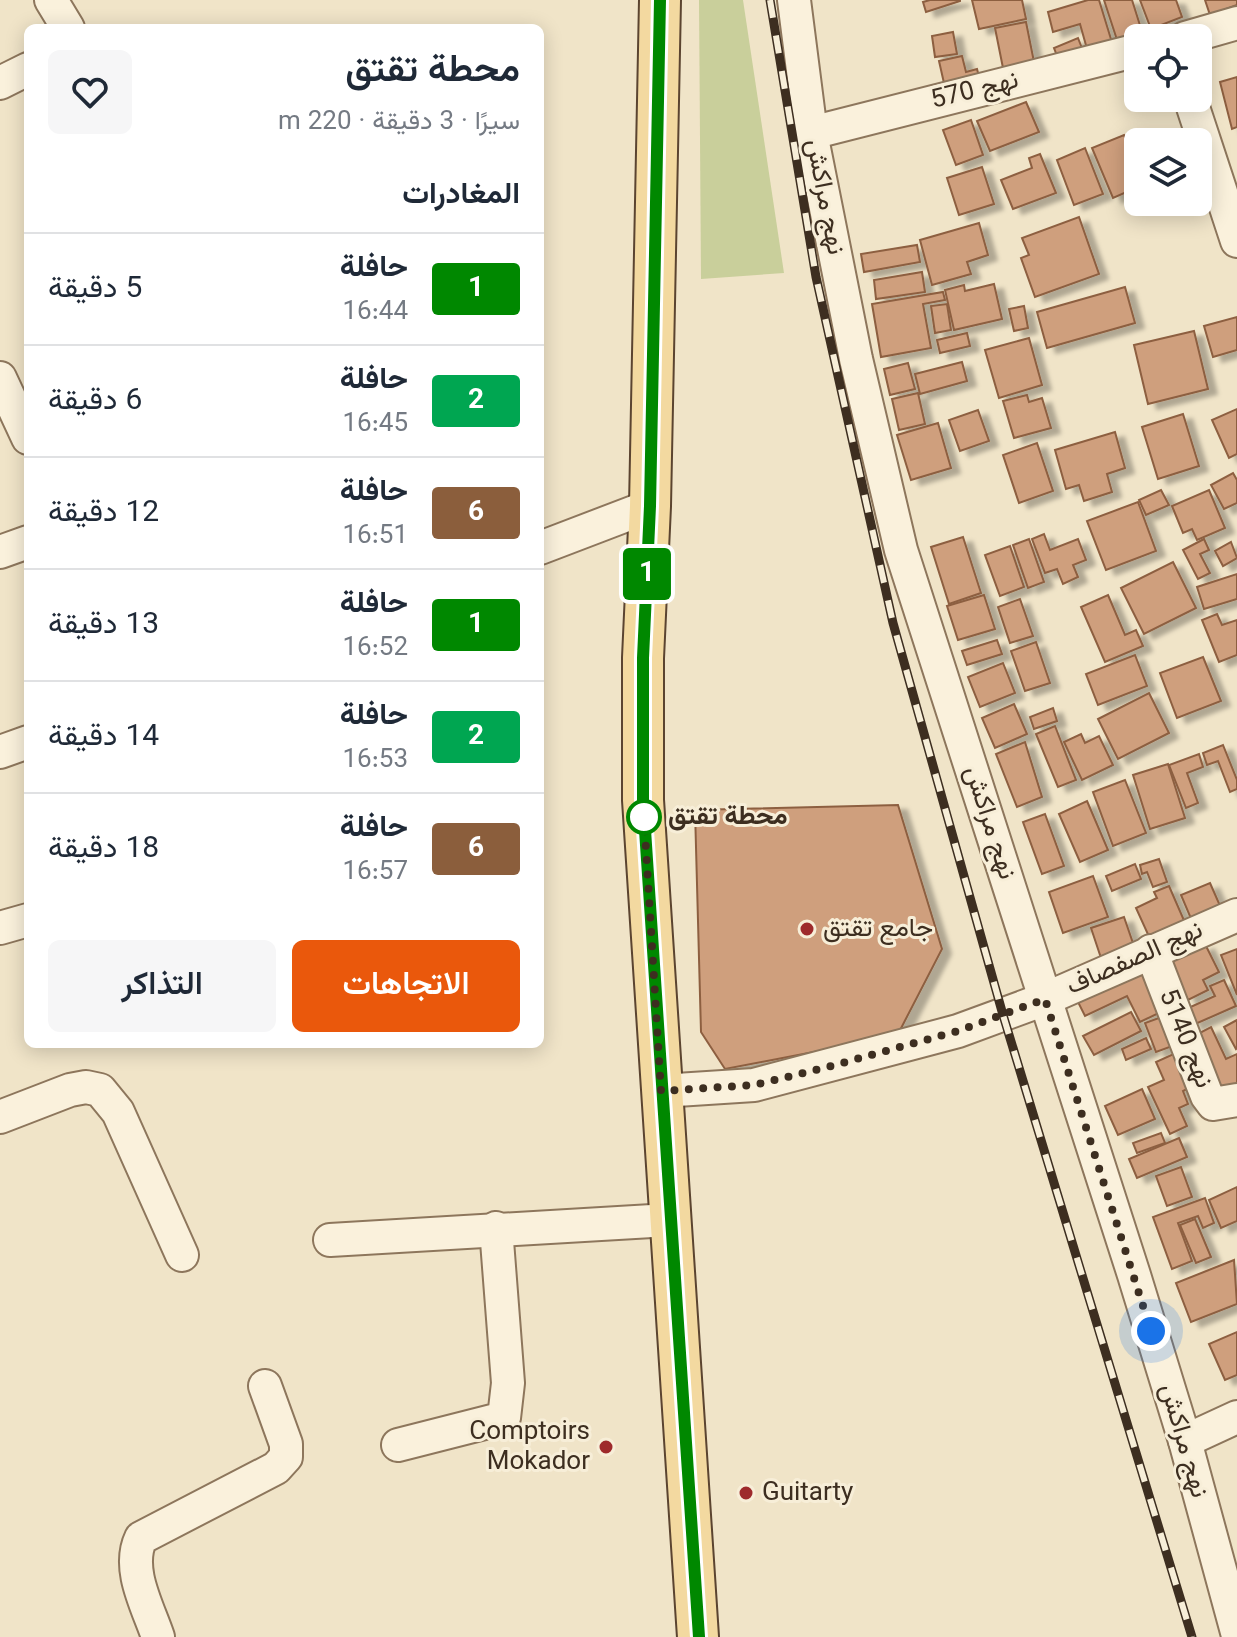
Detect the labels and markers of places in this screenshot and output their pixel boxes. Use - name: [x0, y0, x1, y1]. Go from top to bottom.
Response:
- place label: محطة تقتق: [668, 797, 788, 838]
- marker: محطة تقتق: [627, 800, 661, 834]
- place label: جامع تقتق: [823, 909, 933, 950]
- marker: جامع تقتق: [798, 920, 816, 938]
- place label: Comptoirs Mokador: [469, 1412, 590, 1483]
- marker: Comptoirs Mokador: [597, 1438, 615, 1456]
- place label: Guitarty: [762, 1473, 853, 1514]
- marker: Guitarty: [737, 1484, 755, 1502]

